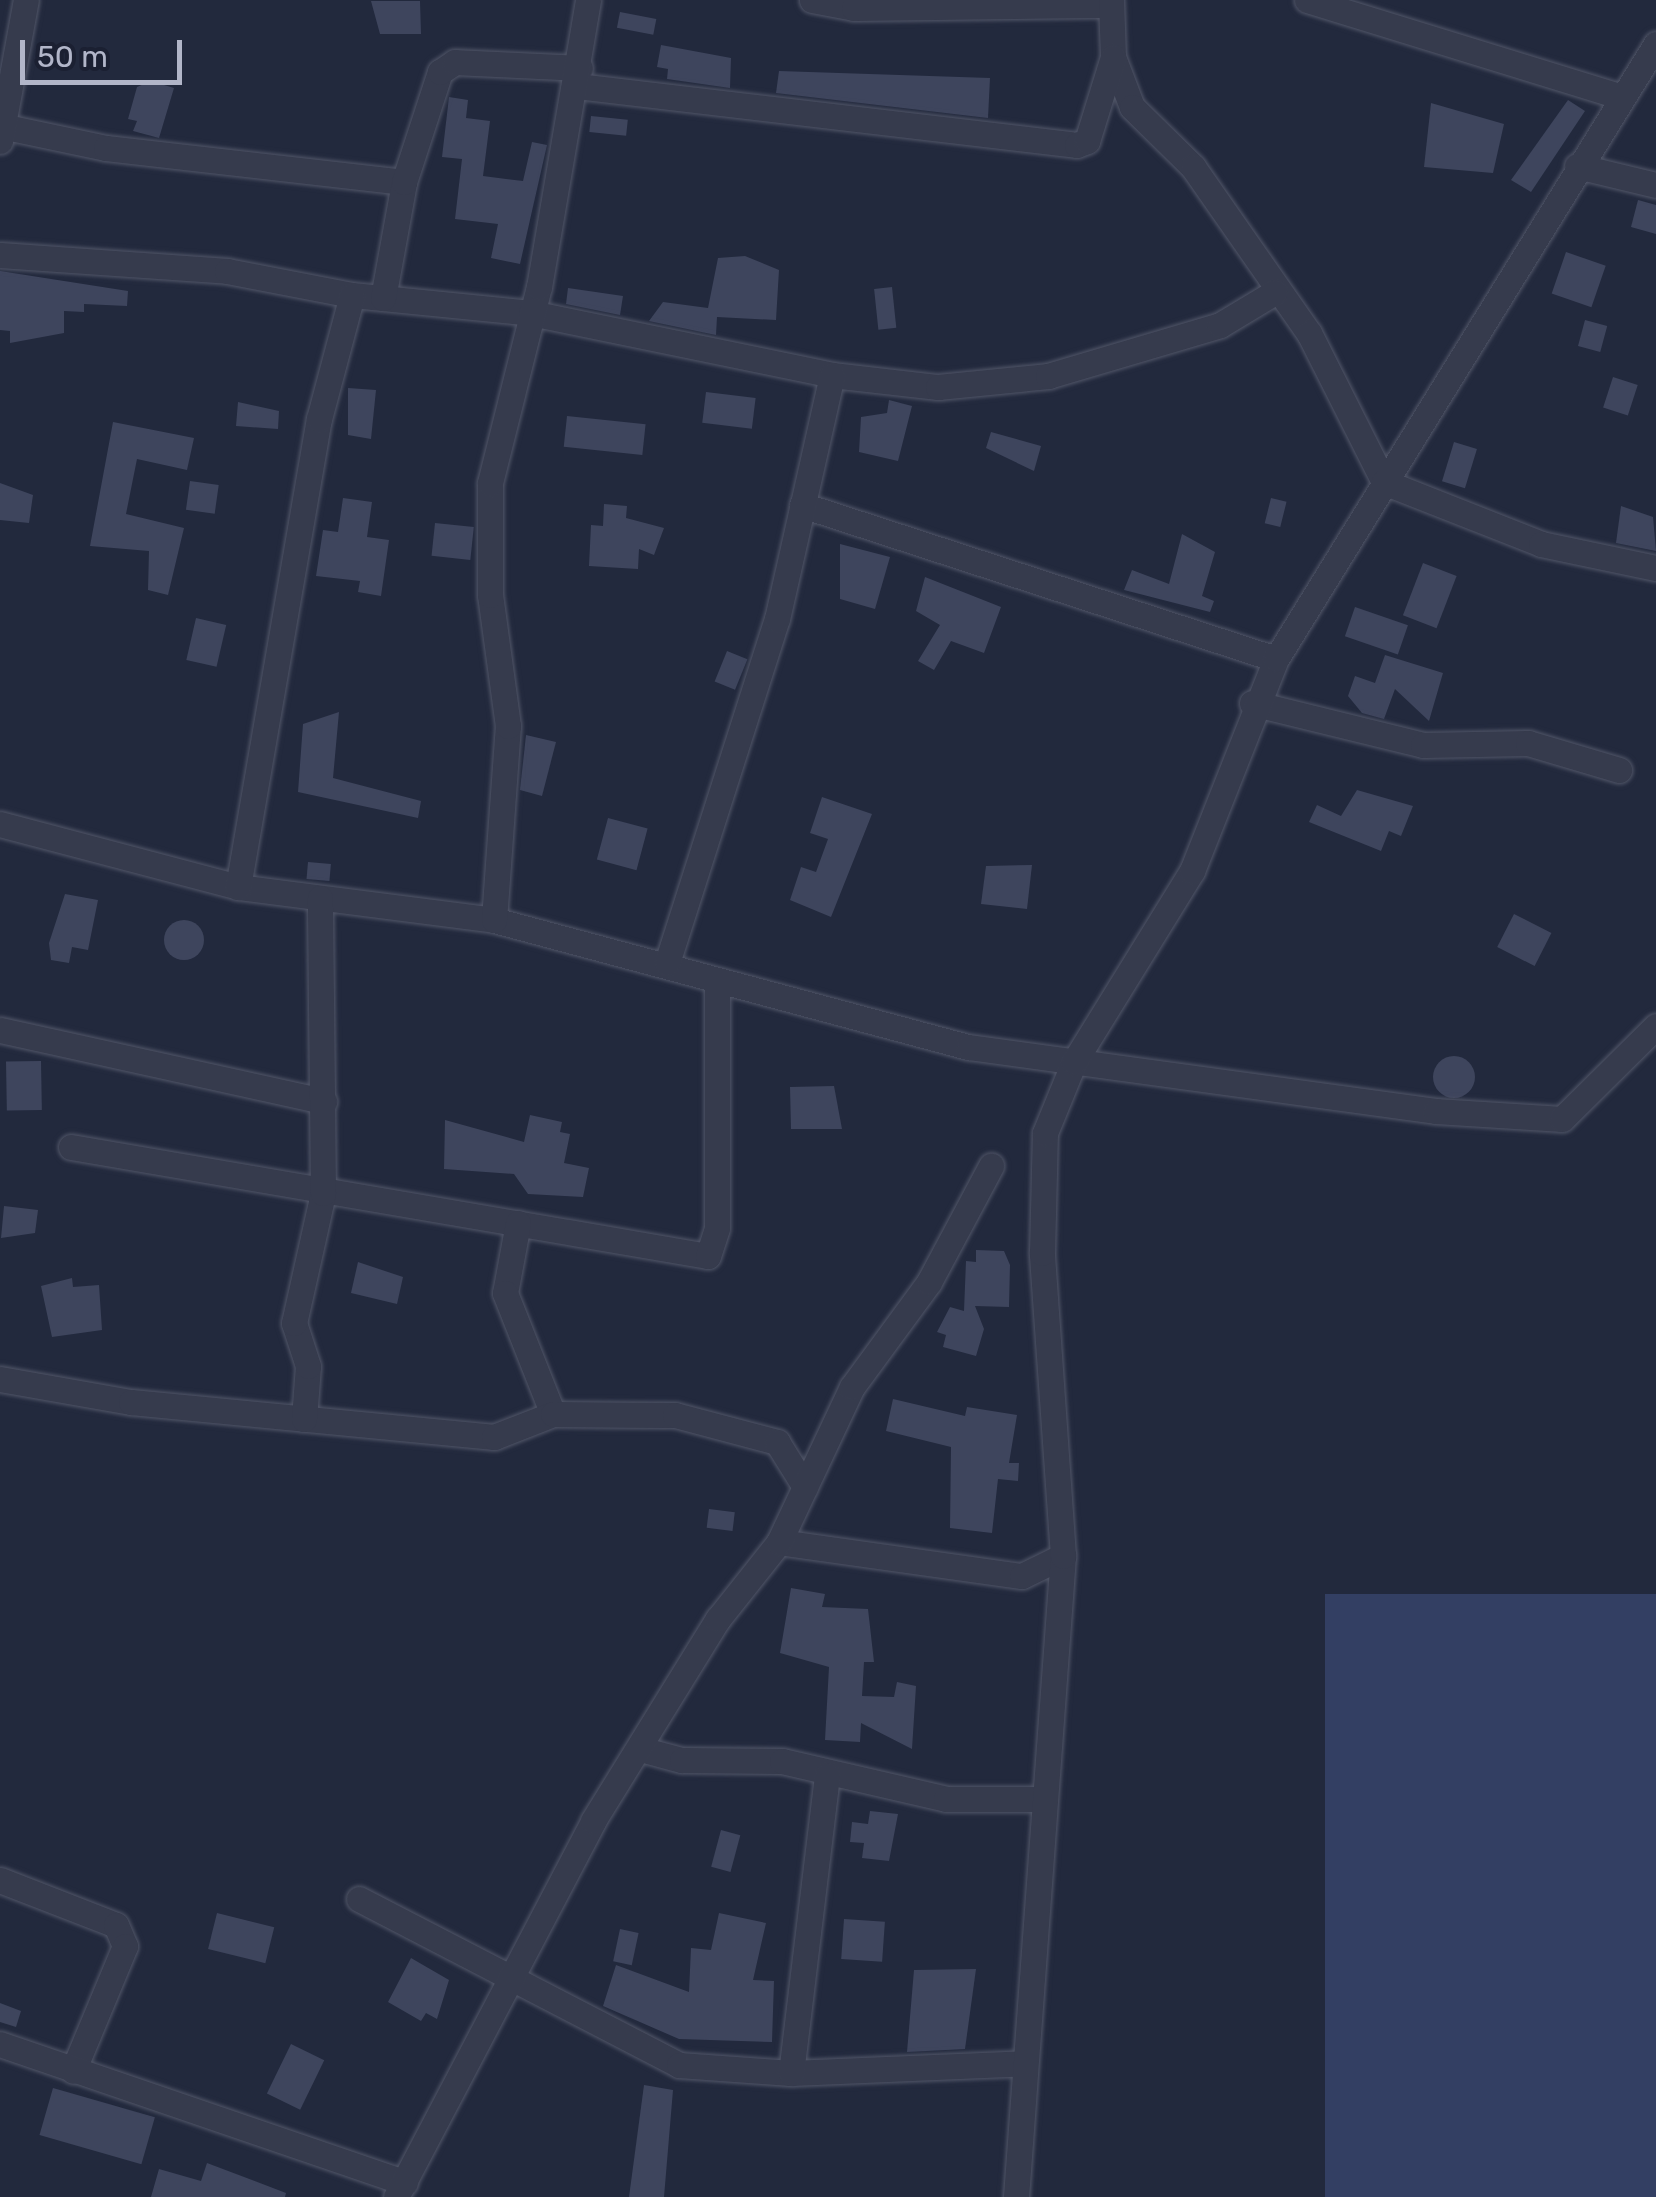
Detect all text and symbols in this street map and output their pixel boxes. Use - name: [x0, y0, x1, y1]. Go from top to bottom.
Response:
- scale bar: [25, 20, 188, 82]
- text: 50 m: [37, 39, 108, 75]

